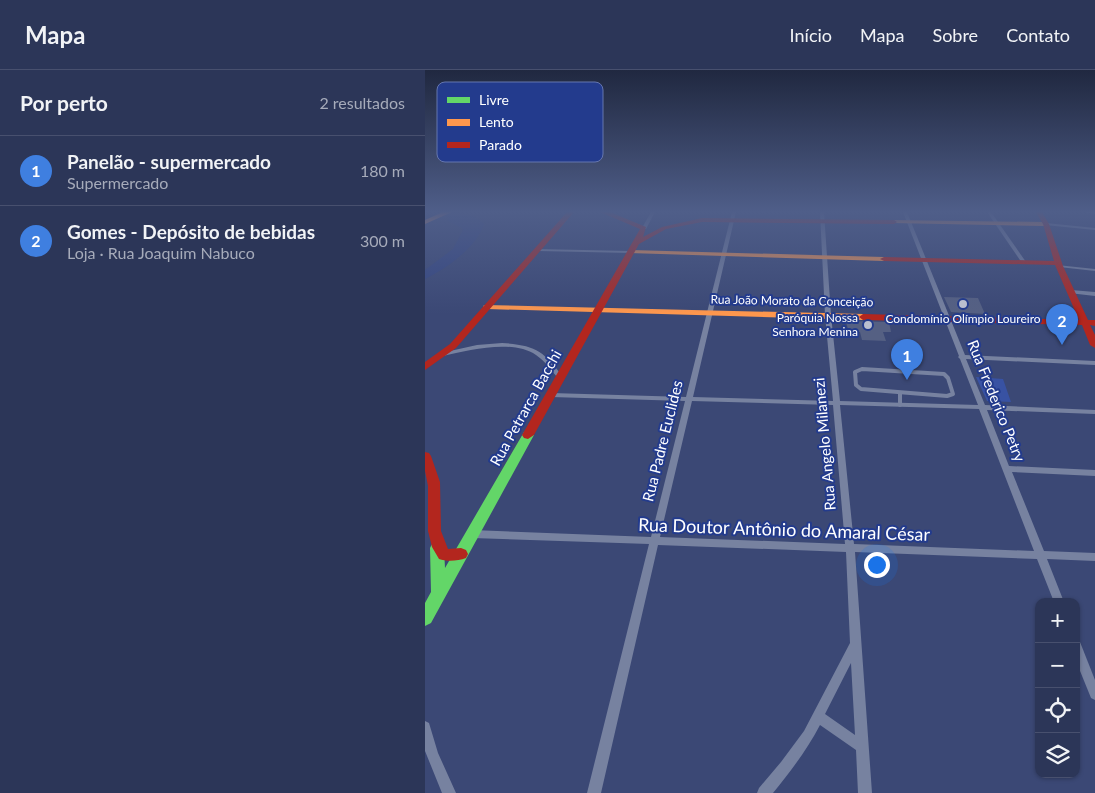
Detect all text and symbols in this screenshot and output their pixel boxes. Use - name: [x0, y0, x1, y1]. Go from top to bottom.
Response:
- text: Mapa: [25, 20, 85, 49]
- text: Início: [790, 24, 832, 46]
- text: Mapa: [860, 24, 904, 46]
- text: Sobre: [932, 24, 978, 46]
- text: Contato: [1006, 24, 1070, 46]
- legend: [437, 82, 603, 162]
- text: Por perto: [20, 90, 108, 115]
- text: Livre: [479, 91, 509, 108]
- text: 2 resultados: [319, 93, 405, 112]
- text: Lento: [479, 113, 514, 130]
- text: Parado: [479, 136, 522, 153]
- text: Panelão - supermercado: [67, 150, 271, 173]
- text: 1: [31, 161, 41, 180]
- text: 180 m: [360, 161, 405, 180]
- text: Supermercado: [67, 173, 168, 192]
- text: Gomes - Depósito de bebidas: [67, 220, 315, 243]
- text: 2: [31, 231, 41, 250]
- text: 300 m: [360, 231, 405, 250]
- text: Loja · Rua Joaquim Nabuco: [67, 243, 255, 262]
- street label: Rua João Morato da Conceição: [711, 292, 874, 309]
- marker: Condomínio Olímpio Loureiro: [957, 298, 969, 310]
- pin: 2: [1046, 304, 1078, 345]
- place label: Paróquia Nossa Senhora Menina: [772, 310, 858, 339]
- place label: Condomínio Olímpio Loureiro: [885, 311, 1041, 326]
- marker: Paróquia Nossa Senhora Menina: [862, 319, 874, 331]
- street label: Rua Frederico Petry: [964, 337, 1030, 464]
- pin: 1: [891, 339, 923, 380]
- street label: Rua Petrarca Bacchi: [486, 346, 565, 469]
- street label: Rua Angelo Milanezi: [809, 377, 839, 511]
- street label: Rua Padre Euclides: [638, 378, 686, 503]
- street label: Rua Doutor Antônio do Amaral César: [638, 513, 931, 545]
- your location: [864, 552, 890, 578]
- map controls: [1035, 598, 1080, 778]
- button: +: [1035, 598, 1080, 643]
- button: −: [1035, 643, 1080, 688]
- button: locate: [1035, 688, 1080, 733]
- button: layers: [1035, 733, 1080, 778]

